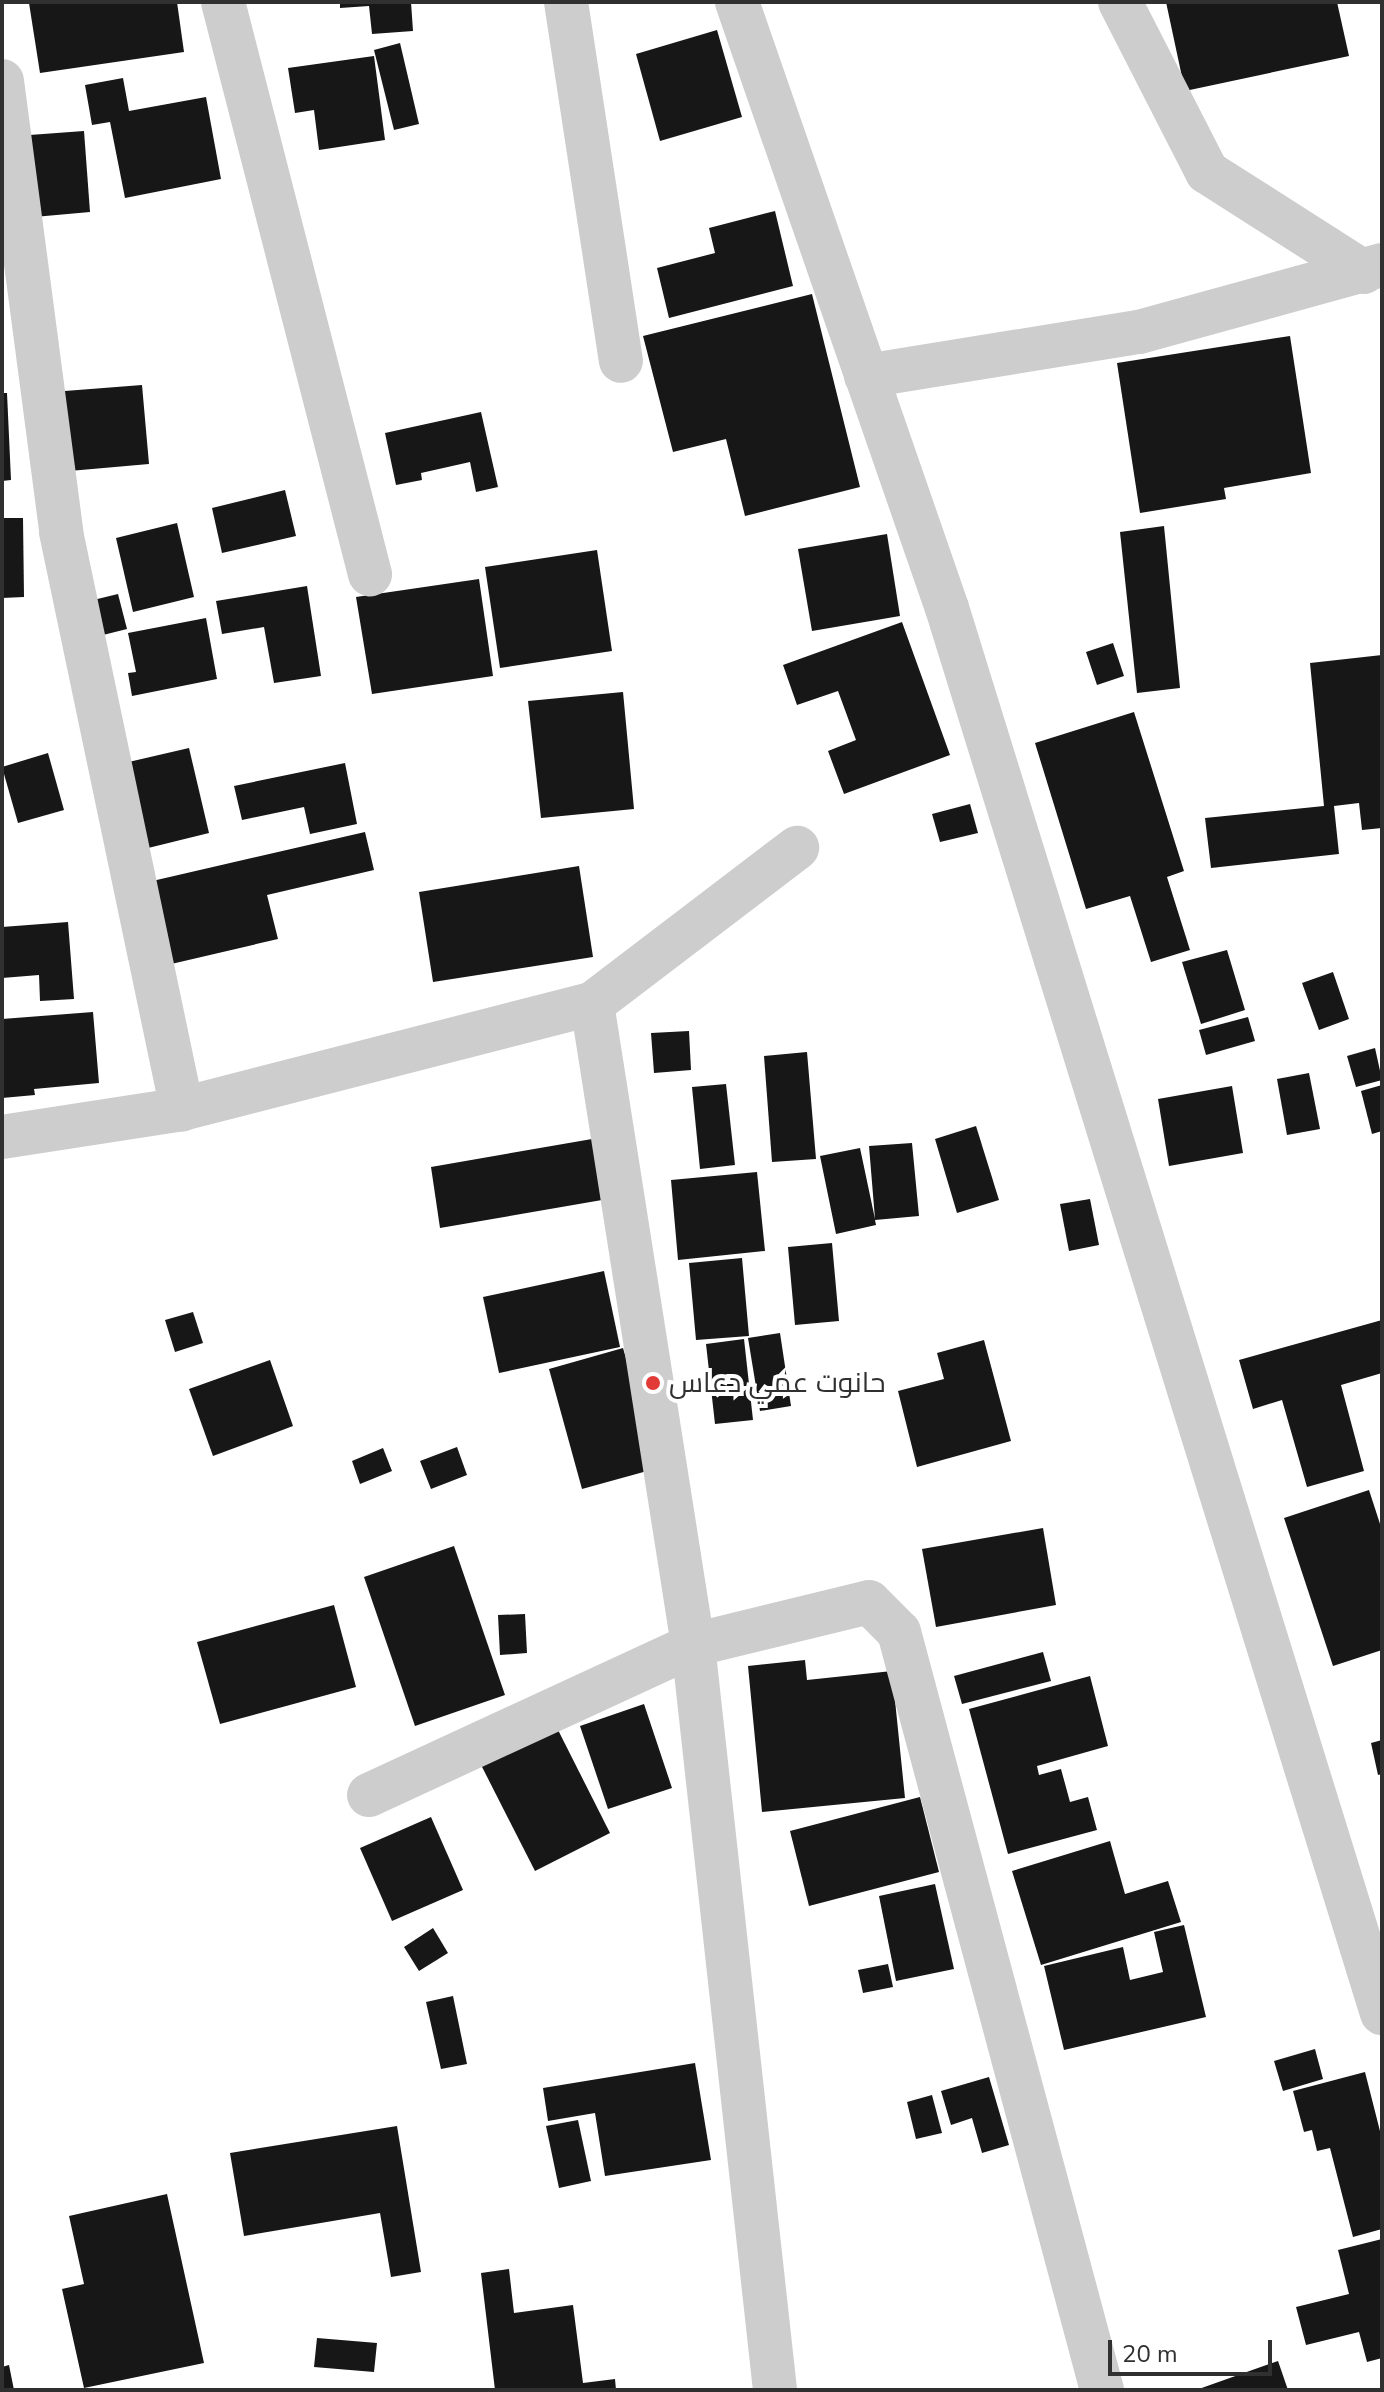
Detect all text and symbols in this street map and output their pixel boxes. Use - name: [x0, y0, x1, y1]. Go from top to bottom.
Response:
- place label: حانوت عمي دعاس: [669, 1366, 885, 1400]
- marker: حانوت عمي دعاس: [644, 1374, 662, 1392]
- scale bar: [1112, 2324, 1276, 2374]
- text: 20 m: [1122, 2338, 1178, 2370]

